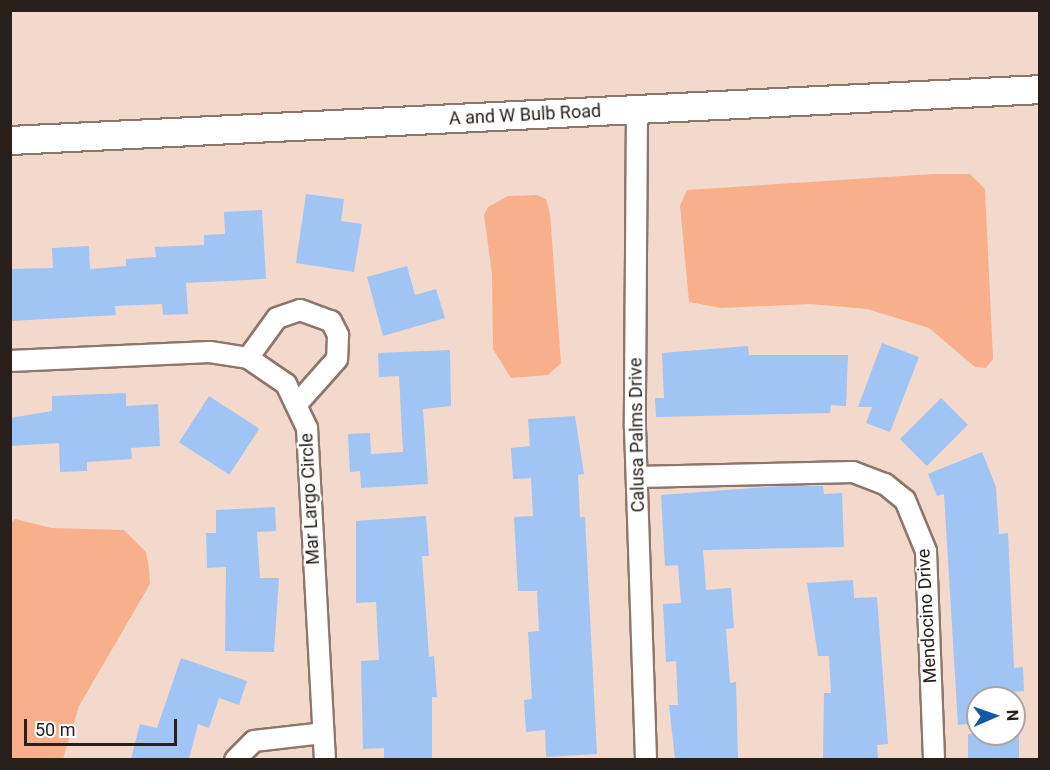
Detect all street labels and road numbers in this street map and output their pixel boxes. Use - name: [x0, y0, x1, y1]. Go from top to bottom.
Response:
- street label: A and W Bulb Road: [448, 100, 602, 130]
- street label: Calusa Palms Drive: [625, 357, 649, 513]
- street label: Mar Largo Circle: [296, 433, 324, 565]
- street label: Mendocino Drive: [913, 548, 941, 684]

